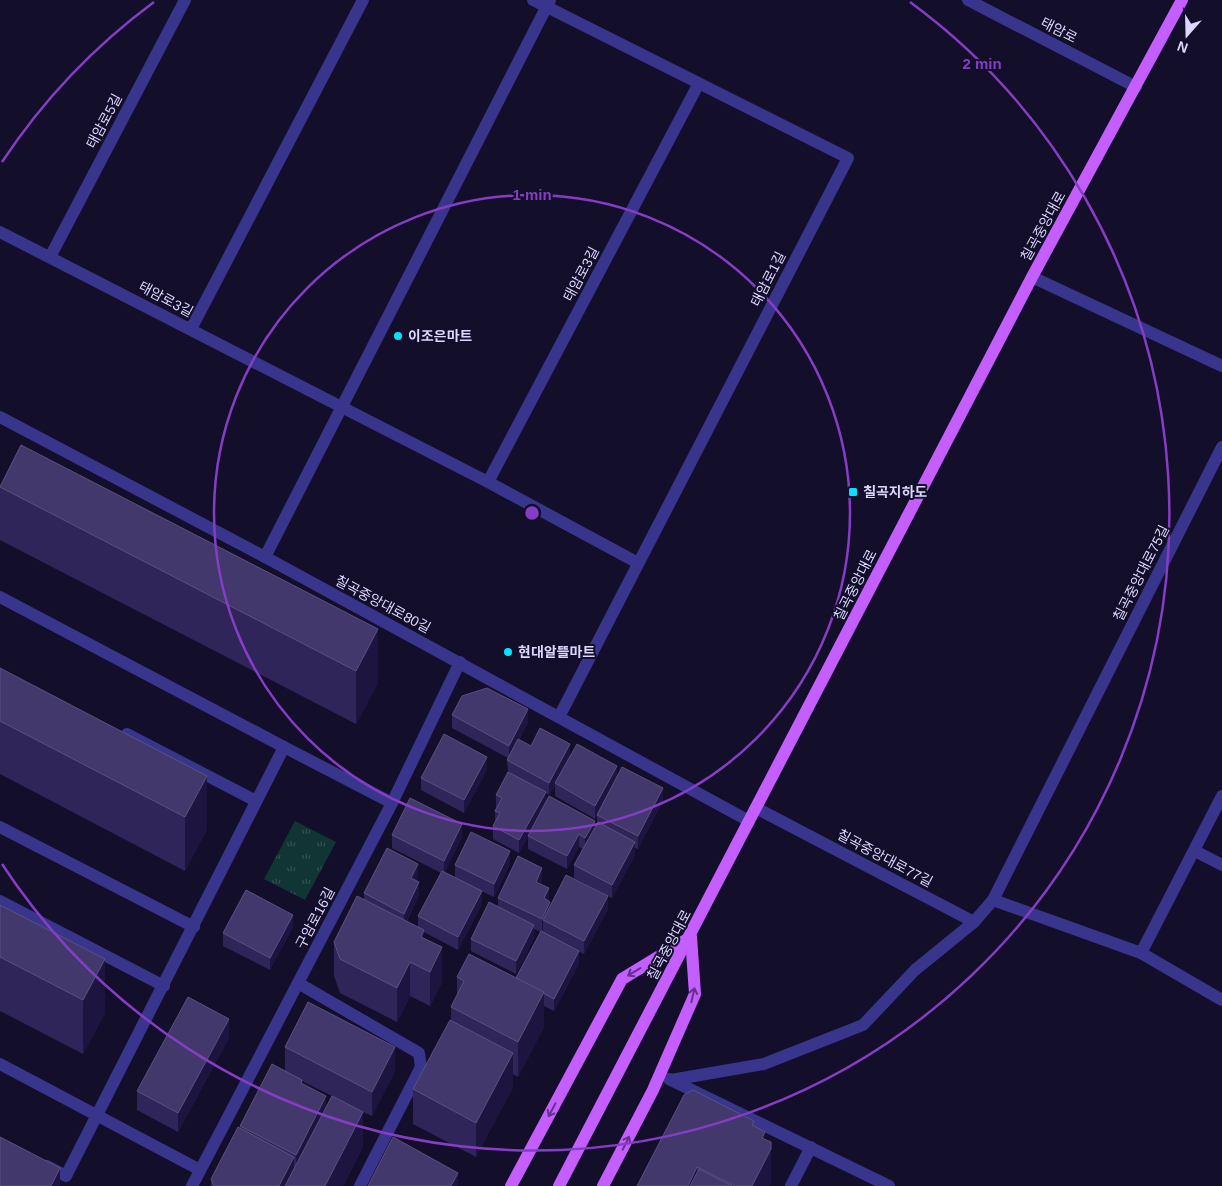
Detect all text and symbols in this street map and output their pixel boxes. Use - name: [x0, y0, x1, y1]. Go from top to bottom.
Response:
- north arrow: [1162, 10, 1212, 60]
- street label: 태암로: [1038, 14, 1080, 46]
- text: N: [1175, 38, 1190, 56]
- text: 2 min: [962, 55, 1002, 72]
- street label: 태암로5길: [83, 91, 125, 151]
- text: 1 min: [512, 186, 552, 203]
- street label: 칠곡중앙대로: [1017, 188, 1069, 264]
- street label: 태암로3길: [560, 244, 602, 304]
- street label: 태암로1길: [747, 249, 789, 309]
- street label: 태암로3길: [136, 278, 196, 320]
- place label: 이조은마트: [408, 328, 473, 344]
- marker: 이조은마트: [392, 330, 404, 342]
- place label: 칠곡지하도: [863, 484, 928, 500]
- marker: 칠곡지하도: [847, 486, 859, 498]
- centre of rings: [523, 504, 541, 522]
- street label: 칠곡중앙대로75길: [1110, 522, 1172, 624]
- street label: 칠곡중앙대로: [830, 547, 880, 623]
- street label: 칠곡중앙대로80길: [333, 572, 433, 636]
- place label: 현대알뜰마트: [518, 644, 595, 660]
- marker: 현대알뜰마트: [502, 646, 514, 658]
- street label: 칠곡중앙대로77길: [835, 826, 935, 890]
- street label: 구암로16길: [292, 885, 338, 951]
- street label: 칠곡중앙대로: [644, 907, 694, 983]
- one-way arrow: [627, 966, 641, 977]
- one-way arrow: [689, 987, 698, 1003]
- one-way arrow: [546, 1102, 556, 1116]
- one-way arrow: [621, 1135, 631, 1150]

